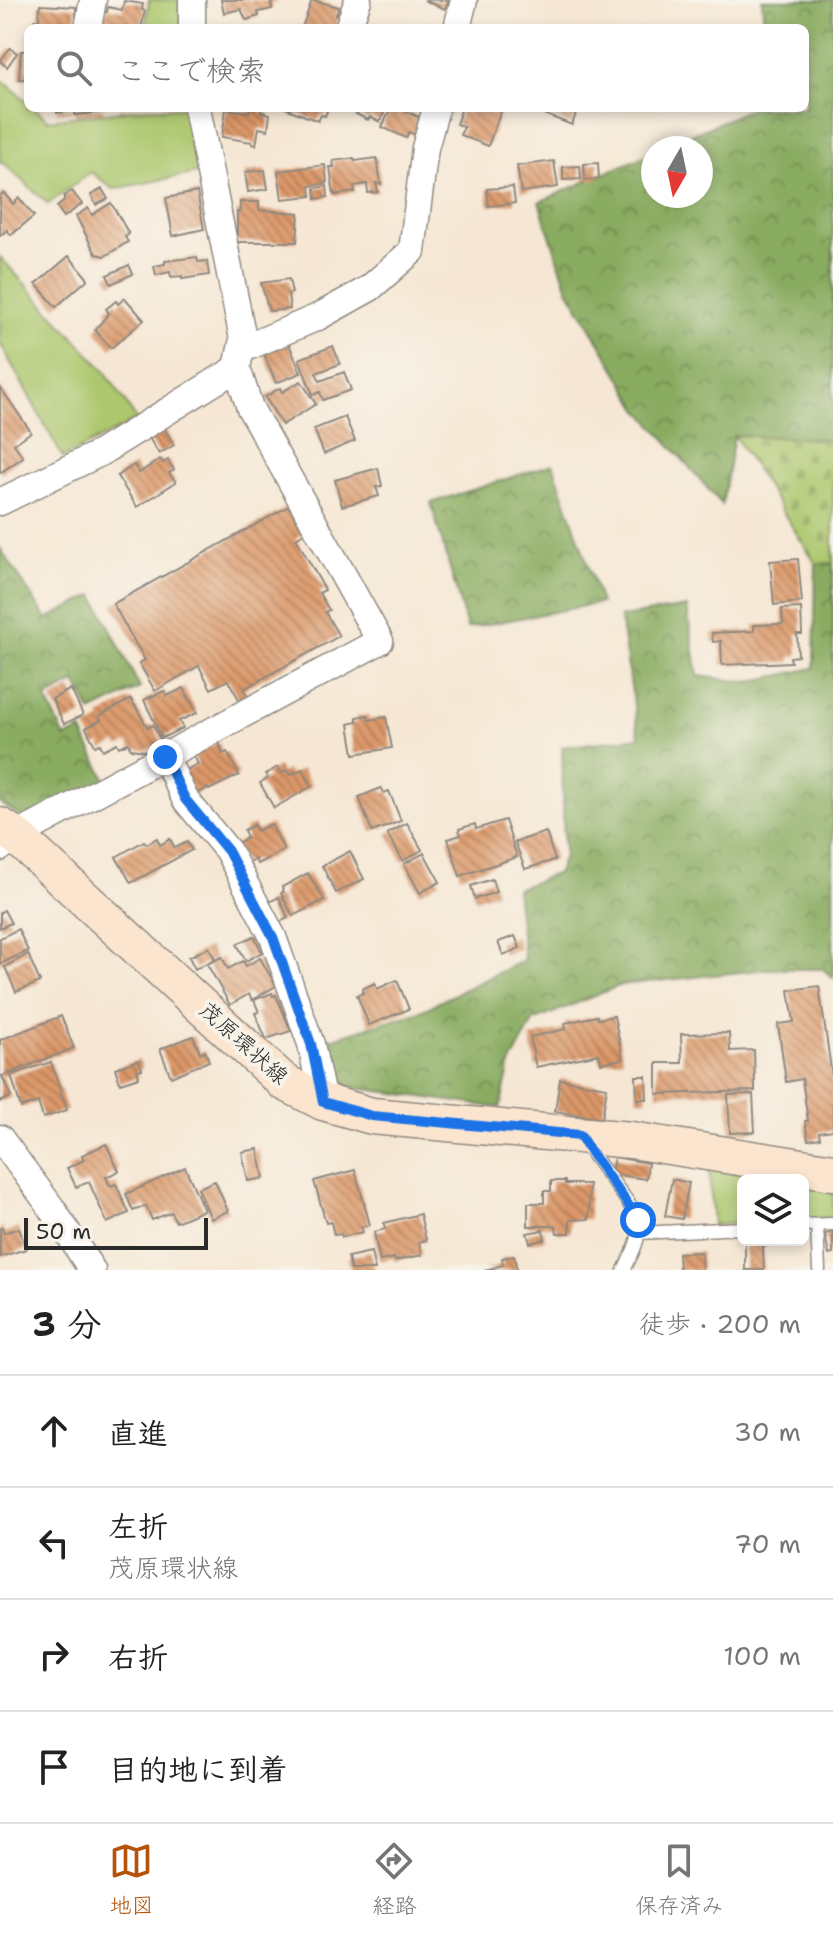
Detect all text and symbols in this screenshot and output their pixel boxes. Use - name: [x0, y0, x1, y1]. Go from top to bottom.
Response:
- search box: [24, 24, 809, 112]
- icon: search: [52, 46, 96, 90]
- text: ここで検索: [116, 50, 266, 91]
- north arrow: [641, 136, 713, 208]
- route end: [147, 739, 183, 775]
- street label: 茂原環状線: [193, 995, 295, 1091]
- map controls: [737, 1174, 809, 1246]
- button: layers: [737, 1174, 809, 1246]
- route start: [620, 1202, 656, 1238]
- scale bar: [24, 1214, 208, 1250]
- text: 50 m: [36, 1217, 91, 1246]
- text: 3 分: [32, 1301, 102, 1347]
- text: 徒歩 · 200 m: [639, 1306, 801, 1341]
- icon: ahead: [32, 1409, 76, 1453]
- text: 直進: [108, 1413, 168, 1454]
- text: 30 m: [734, 1414, 801, 1449]
- text: 左折: [108, 1506, 168, 1547]
- icon: left: [32, 1521, 76, 1565]
- text: 70 m: [734, 1526, 801, 1561]
- text: 茂原環状線: [108, 1550, 238, 1585]
- icon: right: [32, 1633, 76, 1677]
- text: 右折: [108, 1637, 168, 1678]
- text: 100 m: [723, 1638, 801, 1673]
- icon: arrive: [32, 1745, 76, 1789]
- text: 目的地に到着: [108, 1749, 288, 1790]
- tab: 地図: [109, 1839, 154, 1920]
- tab: 経路: [372, 1839, 417, 1920]
- tab: 保存済み: [635, 1839, 724, 1920]

